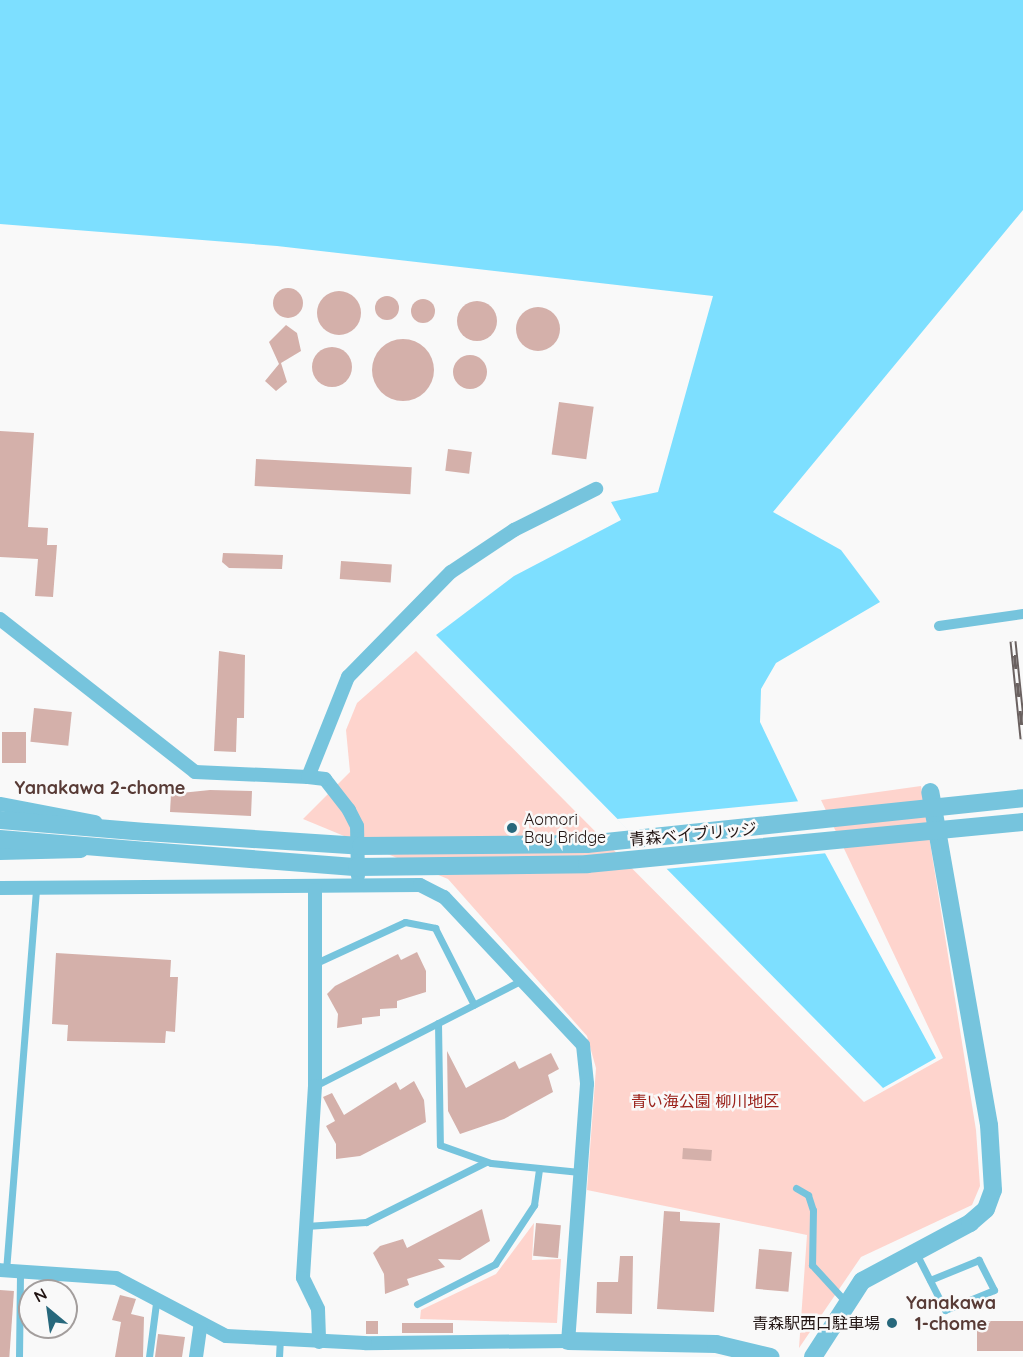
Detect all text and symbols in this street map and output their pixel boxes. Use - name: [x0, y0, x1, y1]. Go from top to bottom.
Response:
- district label: Yanakawa 2-chome: [15, 777, 185, 799]
- place label: Aomori Bay Bridge: [524, 809, 606, 847]
- street label: 青森ベイブリッジ: [628, 819, 758, 849]
- marker: Aomori Bay Bridge: [505, 821, 519, 835]
- park label: 青い海公園 柳川地区: [631, 1091, 779, 1111]
- north arrow: [18, 1279, 78, 1339]
- text: N: [30, 1283, 50, 1307]
- district label: Yanakawa 1-chome: [906, 1293, 996, 1336]
- place label: 青森駅西口駐車場: [752, 1313, 880, 1333]
- marker: 青森駅西口駐車場: [885, 1316, 899, 1330]

